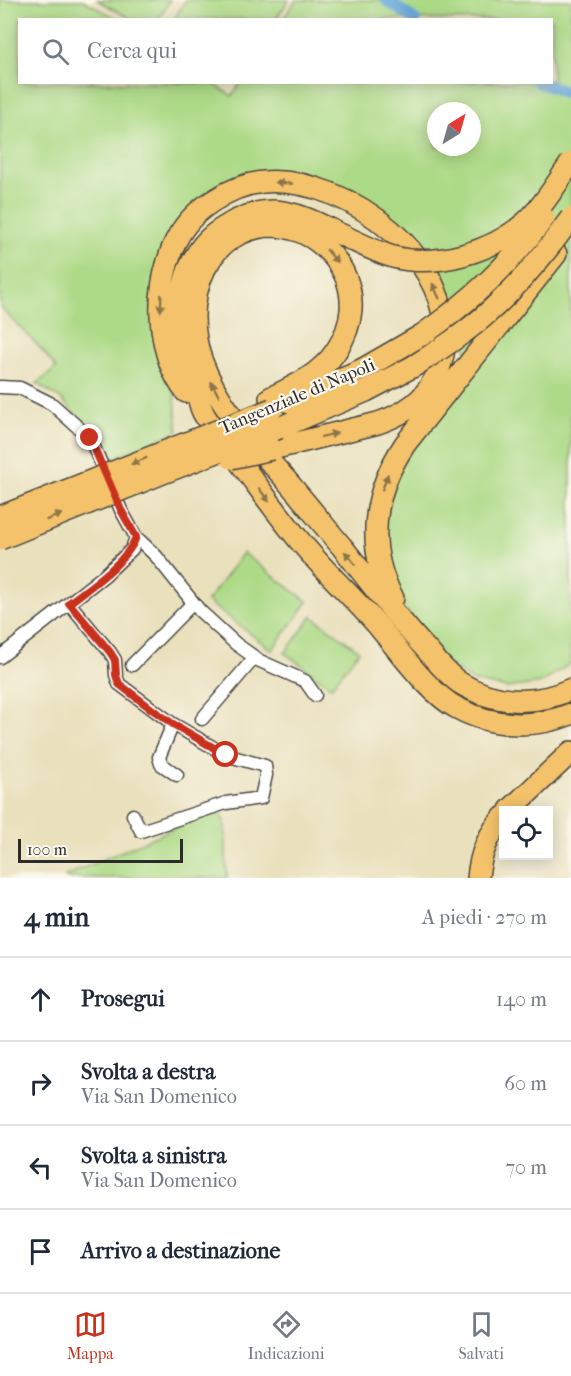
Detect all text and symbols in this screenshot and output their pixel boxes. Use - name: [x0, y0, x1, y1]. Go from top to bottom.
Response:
- search box: [18, 18, 553, 84]
- icon: search: [39, 35, 72, 68]
- text: Cerca qui: [87, 38, 177, 64]
- north arrow: [427, 102, 481, 156]
- one-way arrow: [274, 178, 293, 188]
- one-way arrow: [325, 248, 338, 263]
- one-way arrow: [431, 282, 440, 299]
- one-way arrow: [157, 294, 166, 313]
- street label: Tangenziale di Napoli: [216, 354, 379, 439]
- one-way arrow: [210, 381, 220, 398]
- route end: [76, 424, 102, 450]
- one-way arrow: [320, 429, 338, 439]
- one-way arrow: [130, 457, 148, 466]
- one-way arrow: [381, 473, 391, 491]
- one-way arrow: [258, 487, 270, 502]
- one-way arrow: [45, 512, 63, 521]
- one-way arrow: [345, 550, 357, 565]
- route start: [212, 741, 238, 767]
- map controls: [499, 806, 553, 860]
- button: locate: [499, 806, 553, 860]
- scale bar: [18, 836, 183, 864]
- text: 100 m: [27, 840, 67, 859]
- text: 4 min: [24, 902, 89, 933]
- text: A piedi · 270 m: [422, 906, 547, 929]
- icon: ahead: [24, 983, 57, 1016]
- text: Prosegui: [81, 986, 165, 1012]
- text: 140 m: [496, 988, 547, 1011]
- text: Svolta a destra: [81, 1059, 215, 1085]
- icon: right: [24, 1067, 57, 1100]
- text: 60 m: [504, 1072, 547, 1095]
- text: Via San Domenico: [81, 1085, 237, 1108]
- text: Svolta a sinistra: [81, 1143, 226, 1169]
- icon: left: [24, 1151, 57, 1184]
- text: 70 m: [505, 1156, 547, 1179]
- text: Via San Domenico: [81, 1169, 237, 1192]
- icon: arrive: [24, 1235, 57, 1268]
- text: Arrivo a destinazione: [81, 1238, 280, 1264]
- tab: Mappa: [67, 1308, 114, 1363]
- tab: Indicazioni: [248, 1308, 325, 1363]
- tab: Salvati: [458, 1308, 504, 1363]

